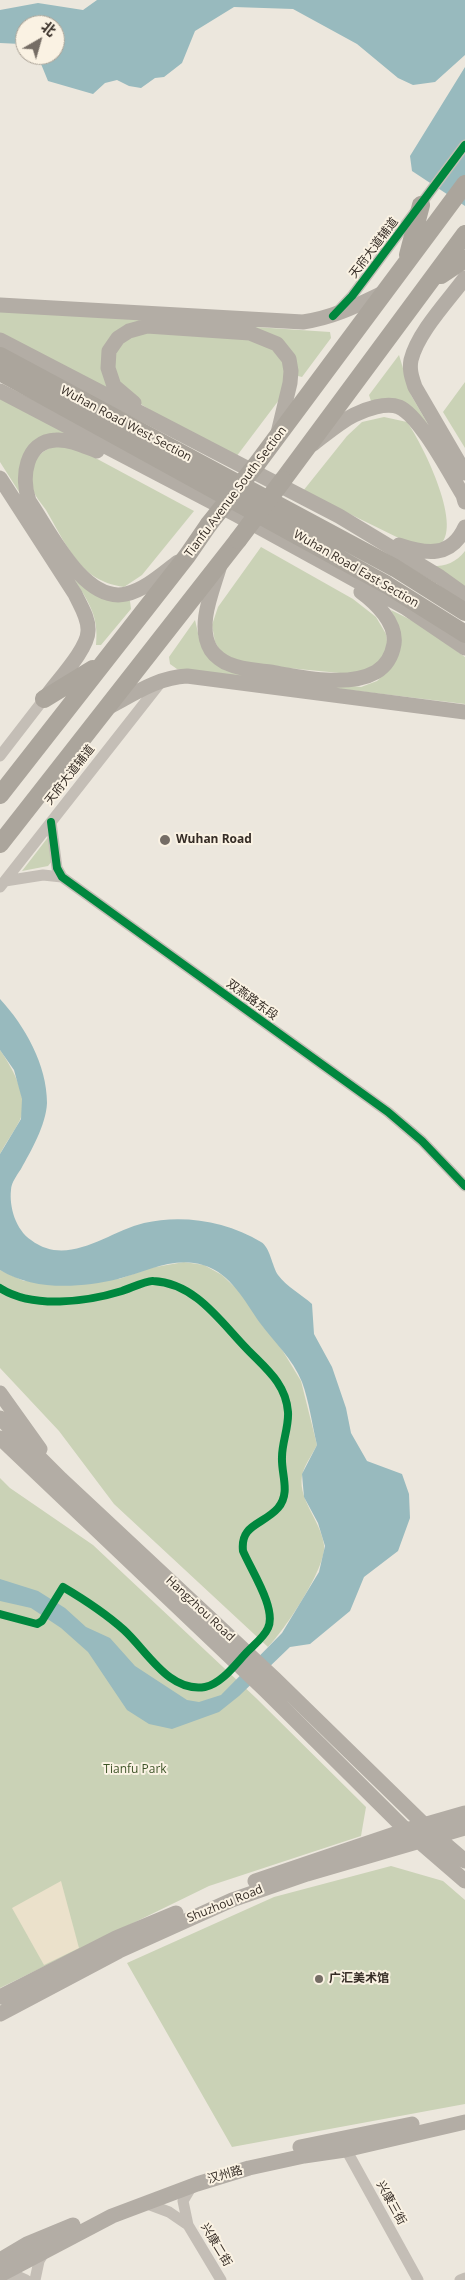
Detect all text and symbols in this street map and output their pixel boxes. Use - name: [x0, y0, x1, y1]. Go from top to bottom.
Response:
- north arrow: [15, 15, 65, 65]
- text: 北: [38, 17, 60, 40]
- street label: 天府大道辅道: [347, 215, 401, 281]
- street label: Wuhan Road West Section: [58, 383, 194, 465]
- street label: Tianfu Avenue South Section: [182, 424, 290, 560]
- street label: Wuhan Road East Section: [291, 527, 421, 611]
- street label: 天府大道辅道: [42, 742, 98, 808]
- marker: Wuhan Road: [158, 833, 172, 847]
- place label: Wuhan Road: [176, 833, 252, 847]
- street label: 双燕路东段: [223, 977, 281, 1023]
- street label: Hangzhou Road: [163, 1573, 237, 1645]
- park label: Tianfu Park: [103, 1763, 167, 1777]
- street label: Shuzhou Road: [185, 1882, 265, 1926]
- place label: 广汇美术馆: [329, 1972, 389, 1986]
- marker: 广汇美术馆: [313, 1973, 325, 1985]
- street label: 汉州路: [206, 2163, 244, 2187]
- street label: 兴康三街: [373, 2179, 409, 2227]
- street label: 兴康二街: [197, 2221, 235, 2269]

